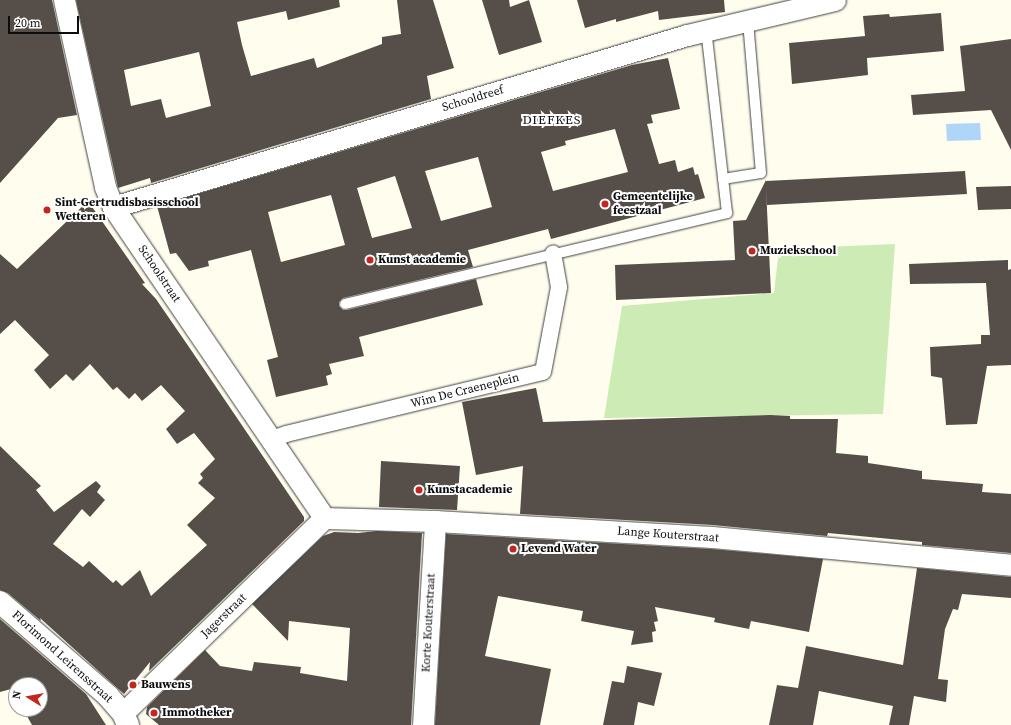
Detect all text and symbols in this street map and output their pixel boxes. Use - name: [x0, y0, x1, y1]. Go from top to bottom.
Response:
- scale bar: [10, 8, 81, 34]
- text: 20 m: [15, 15, 41, 31]
- street label: Schooldreef: [440, 83, 506, 115]
- district label: DIEFKES: [522, 112, 582, 128]
- place label: Gemeentelijke feestzaal: [613, 190, 693, 218]
- place label: Sint-Gertrudisbasisschool Wetteren: [55, 196, 199, 224]
- marker: Gemeentelijke feestzaal: [600, 199, 610, 209]
- marker: Sint-Gertrudisbasisschool Wetteren: [42, 205, 52, 215]
- street label: Schoolstraat: [135, 243, 183, 305]
- place label: Muziekschool: [760, 244, 836, 258]
- marker: Muziekschool: [747, 246, 757, 256]
- place label: Kunst academie: [378, 253, 466, 267]
- marker: Kunst academie: [365, 255, 375, 265]
- street label: Wim De Craeneplein: [409, 371, 521, 411]
- place label: Kunstacademie: [427, 483, 512, 497]
- marker: Kunstacademie: [414, 485, 424, 495]
- street label: Lange Kouterstraat: [617, 524, 719, 546]
- place label: Levend Water: [521, 542, 597, 556]
- marker: Levend Water: [508, 544, 518, 554]
- street label: Korte Kouterstraat: [419, 573, 439, 673]
- street label: Jagerstraat: [198, 591, 250, 641]
- street label: Florimond Leirensstraat: [9, 608, 115, 706]
- north arrow: [8, 677, 48, 717]
- place label: Bauwens: [141, 678, 190, 692]
- marker: Bauwens: [128, 680, 138, 690]
- text: N: [9, 689, 25, 700]
- place label: Immotheker: [162, 706, 232, 720]
- marker: Immotheker: [149, 708, 159, 718]

